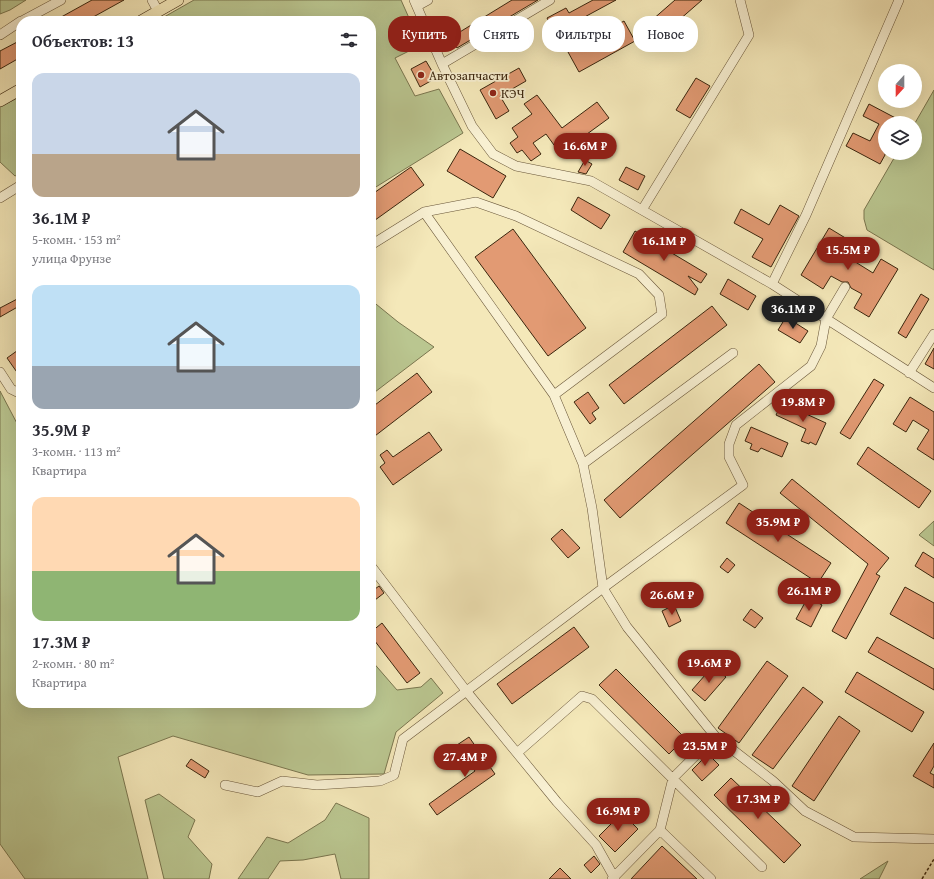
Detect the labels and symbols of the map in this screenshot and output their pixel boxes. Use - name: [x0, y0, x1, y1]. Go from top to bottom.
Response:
- north arrow: [878, 64, 922, 108]
- place label: Автозапчасти: [429, 66, 508, 85]
- marker: Автозапчасти: [416, 70, 426, 80]
- place label: КЭЧ: [501, 84, 524, 103]
- marker: КЭЧ: [488, 88, 498, 98]
- pin: 16.6M ₽: [548, 133, 622, 167]
- pin: 16.1M ₽: [627, 228, 701, 262]
- pin: 15.5M ₽: [811, 237, 885, 271]
- pin: 36.1M ₽: [756, 296, 830, 330]
- pin: 19.8M ₽: [766, 389, 840, 423]
- pin: 35.9M ₽: [741, 509, 815, 543]
- pin: 26.1M ₽: [772, 578, 846, 612]
- pin: 26.6M ₽: [635, 582, 709, 616]
- pin: 19.6M ₽: [672, 650, 746, 684]
- pin: 23.5M ₽: [668, 733, 742, 767]
- pin: 27.4M ₽: [428, 744, 502, 778]
- pin: 17.3M ₽: [721, 786, 795, 820]
- pin: 16.9M ₽: [581, 798, 655, 832]

